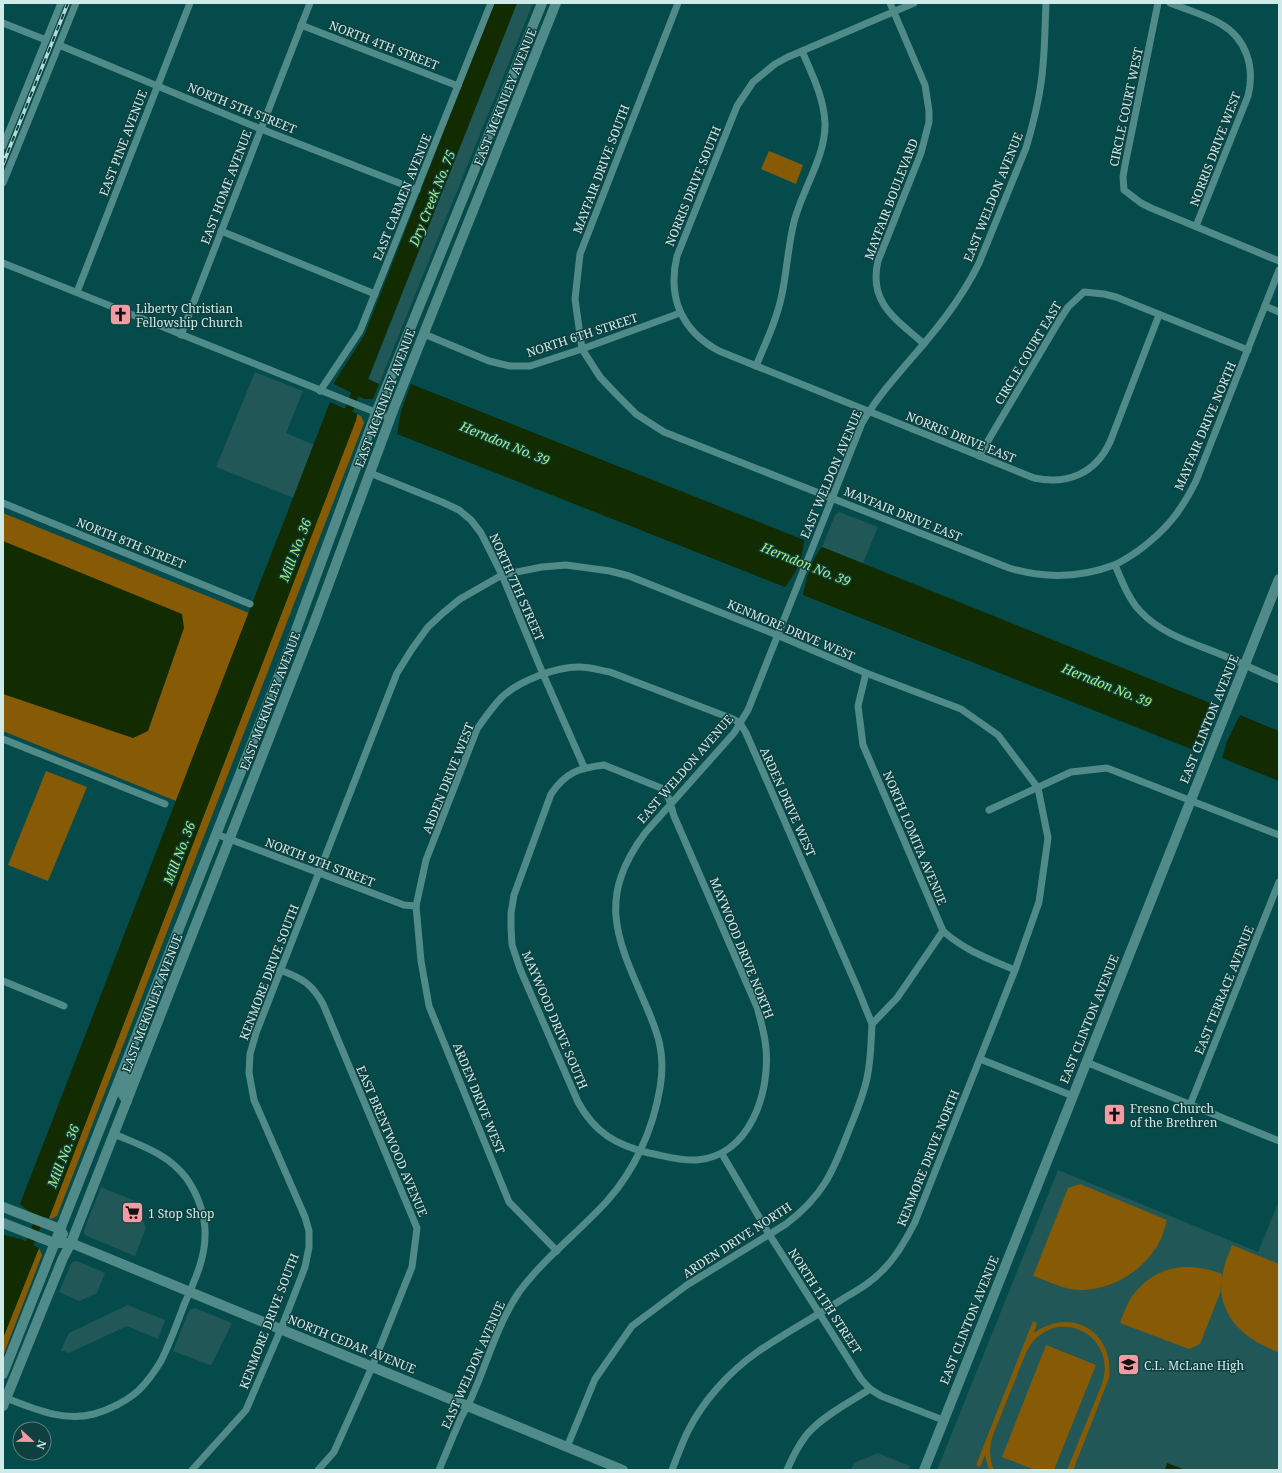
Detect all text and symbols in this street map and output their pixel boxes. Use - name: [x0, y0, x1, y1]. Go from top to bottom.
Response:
- street label: NORTH 4TH STREET: [327, 16, 442, 74]
- street label: EAST MCKINLEY AVENUE: [470, 26, 540, 168]
- street label: CIRCLE COURT WEST: [1105, 45, 1147, 168]
- street label: NORTH 5TH STREET: [185, 78, 300, 138]
- street label: EAST PINE AVENUE: [95, 87, 151, 199]
- street label: NORRIS DRIVE WEST: [1185, 89, 1245, 209]
- street label: MAYFAIR DRIVE SOUTH: [569, 102, 634, 236]
- street label: NORRIS DRIVE SOUTH: [661, 123, 725, 249]
- street label: EAST HOME AVENUE: [196, 127, 256, 247]
- street label: EAST WELDON AVENUE: [959, 130, 1027, 264]
- street label: EAST CARMEN AVENUE: [369, 131, 435, 263]
- street label: MAYFAIR BOULEVARD: [860, 136, 922, 262]
- water label: Dry Creek No. 75: [404, 147, 459, 250]
- street label: CIRCLE COURT EAST: [990, 298, 1066, 408]
- place label: Liberty Christian Fellowship Church: [136, 300, 243, 331]
- church icon: Liberty Christian Fellowship Church: [108, 302, 134, 328]
- street label: NORTH 6TH STREET: [524, 309, 640, 361]
- street label: EAST MCKINLEY AVENUE: [351, 326, 419, 470]
- street label: MAYFAIR DRIVE NORTH: [1170, 358, 1240, 493]
- street label: EAST WELDON AVENUE: [796, 407, 866, 541]
- street label: NORRIS DRIVE EAST: [904, 407, 1019, 467]
- water label: Herndon No. 39: [457, 416, 553, 469]
- street label: MAYFAIR DRIVE EAST: [842, 483, 965, 546]
- street label: NORTH 8TH STREET: [74, 513, 189, 573]
- water label: Mill No. 36: [274, 515, 315, 585]
- street label: NORTH 7TH STREET: [486, 530, 549, 644]
- water label: Herndon No. 39: [758, 537, 854, 590]
- street label: KENMORE DRIVE WEST: [725, 595, 858, 665]
- street label: EAST MCKINLEY AVENUE: [236, 629, 304, 773]
- street label: EAST CLINTON AVENUE: [1175, 652, 1243, 786]
- water label: Herndon No. 39: [1059, 658, 1155, 711]
- street label: EAST WELDON AVENUE: [633, 711, 737, 827]
- street label: ARDEN DRIVE WEST: [418, 719, 478, 836]
- street label: ARDEN DRIVE WEST: [756, 745, 820, 860]
- street label: NORTH LOMITA AVENUE: [879, 768, 951, 908]
- water label: Mill No. 36: [158, 818, 199, 888]
- street label: NORTH 9TH STREET: [263, 833, 378, 891]
- street label: MAYWOOD DRIVE NORTH: [706, 875, 778, 1021]
- street label: KENMORE DRIVE SOUTH: [235, 901, 303, 1042]
- street label: EAST TERRACE AVENUE: [1190, 923, 1258, 1057]
- street label: EAST MCKINLEY AVENUE: [118, 931, 186, 1075]
- street label: MAYWOOD DRIVE SOUTH: [518, 948, 592, 1092]
- street label: EAST CLINTON AVENUE: [1055, 952, 1123, 1086]
- street label: ARDEN DRIVE WEST: [449, 1040, 509, 1157]
- street label: EAST BRENTWOOD AVENUE: [352, 1063, 432, 1219]
- street label: KENMORE DRIVE NORTH: [893, 1087, 963, 1229]
- place label: Fresno Church of the Brethren: [1130, 1100, 1218, 1131]
- church icon: Fresno Church of the Brethren: [1102, 1102, 1128, 1128]
- water label: Mill No. 36: [42, 1121, 83, 1191]
- street label: ARDEN DRIVE NORTH: [679, 1198, 795, 1282]
- supermarket icon: 1 Stop Shop: [119, 1200, 145, 1226]
- place label: 1 Stop Shop: [148, 1205, 214, 1222]
- street label: NORTH 11TH STREET: [784, 1245, 866, 1358]
- street label: KENMORE DRIVE SOUTH: [235, 1250, 303, 1391]
- street label: EAST CLINTON AVENUE: [935, 1253, 1003, 1387]
- street label: EAST WELDON AVENUE: [437, 1298, 509, 1432]
- street label: NORTH CEDAR AVENUE: [285, 1310, 419, 1378]
- school or university icon: C.L. McLane High: [1116, 1352, 1142, 1378]
- place label: C.L. McLane High: [1144, 1357, 1244, 1374]
- north arrow: [12, 1421, 52, 1461]
- text: N: [33, 1438, 50, 1452]

